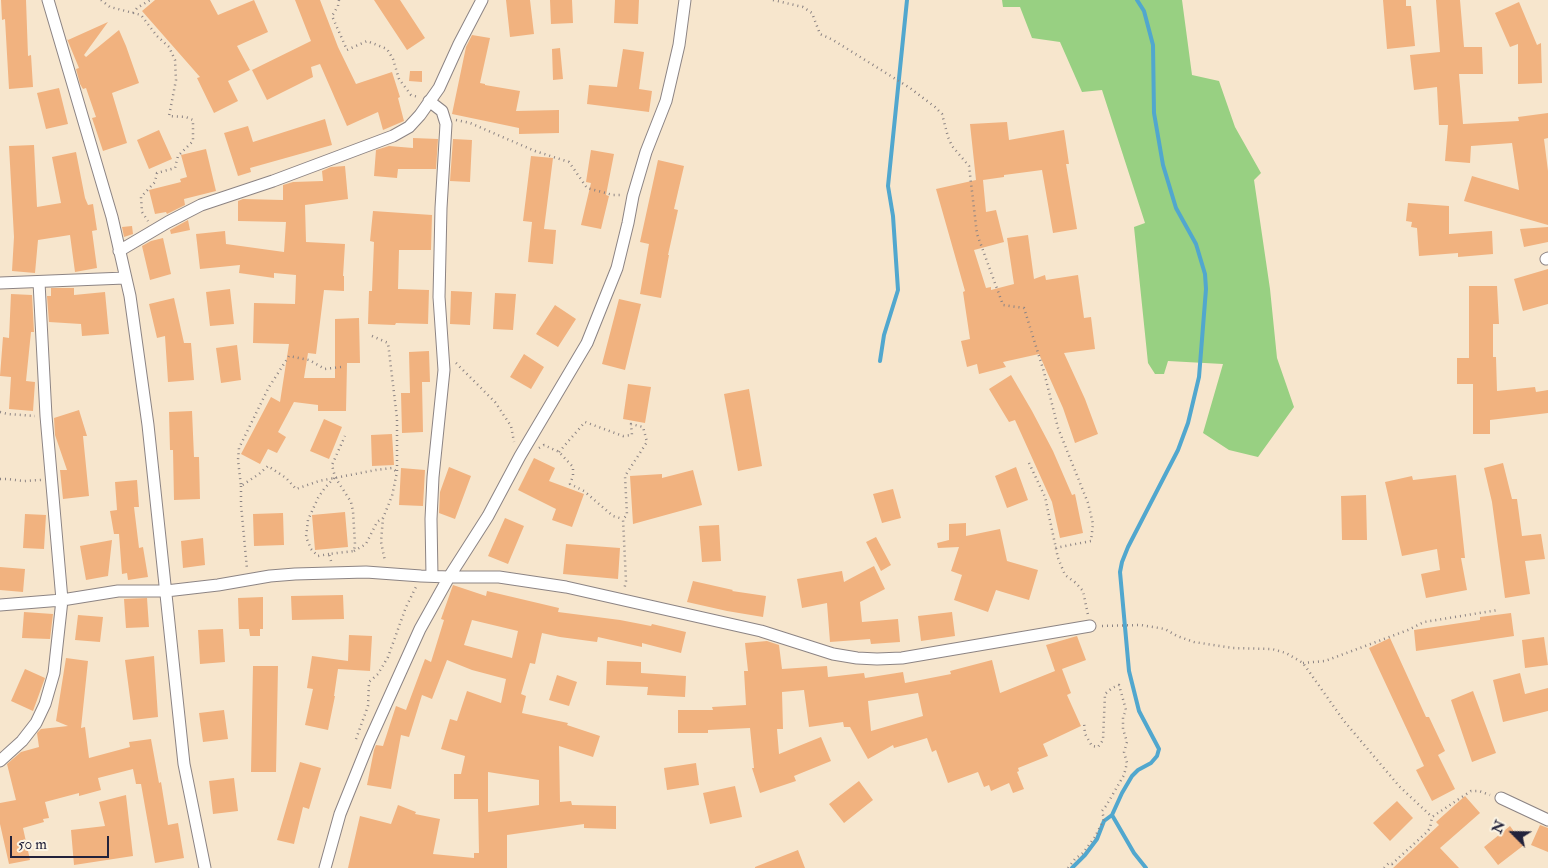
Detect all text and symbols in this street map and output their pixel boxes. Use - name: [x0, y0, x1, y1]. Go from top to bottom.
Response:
- north arrow: [1488, 808, 1538, 858]
- text: N: [1488, 818, 1509, 836]
- scale bar: [12, 826, 111, 858]
- text: 50 m: [18, 835, 47, 854]

